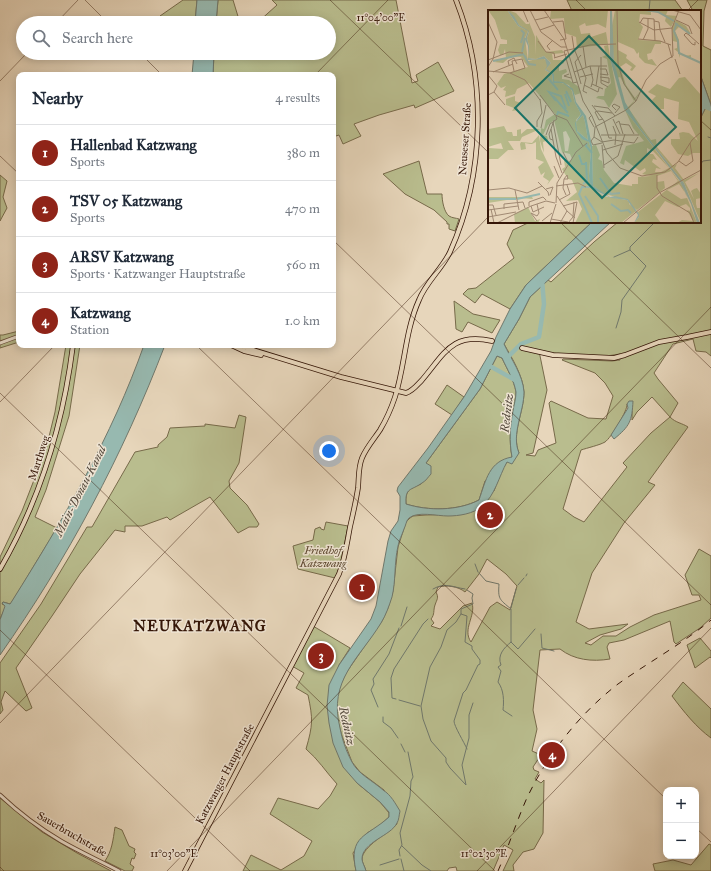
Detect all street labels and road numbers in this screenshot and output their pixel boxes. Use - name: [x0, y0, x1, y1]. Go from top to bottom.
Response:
- street label: Neuseser Straße: [456, 102, 474, 176]
- street label: Marthweg: [26, 433, 53, 482]
- street label: Katzwanger Hauptstraße: [193, 721, 257, 826]
- street label: Sauerbruchstraße: [35, 809, 110, 859]

